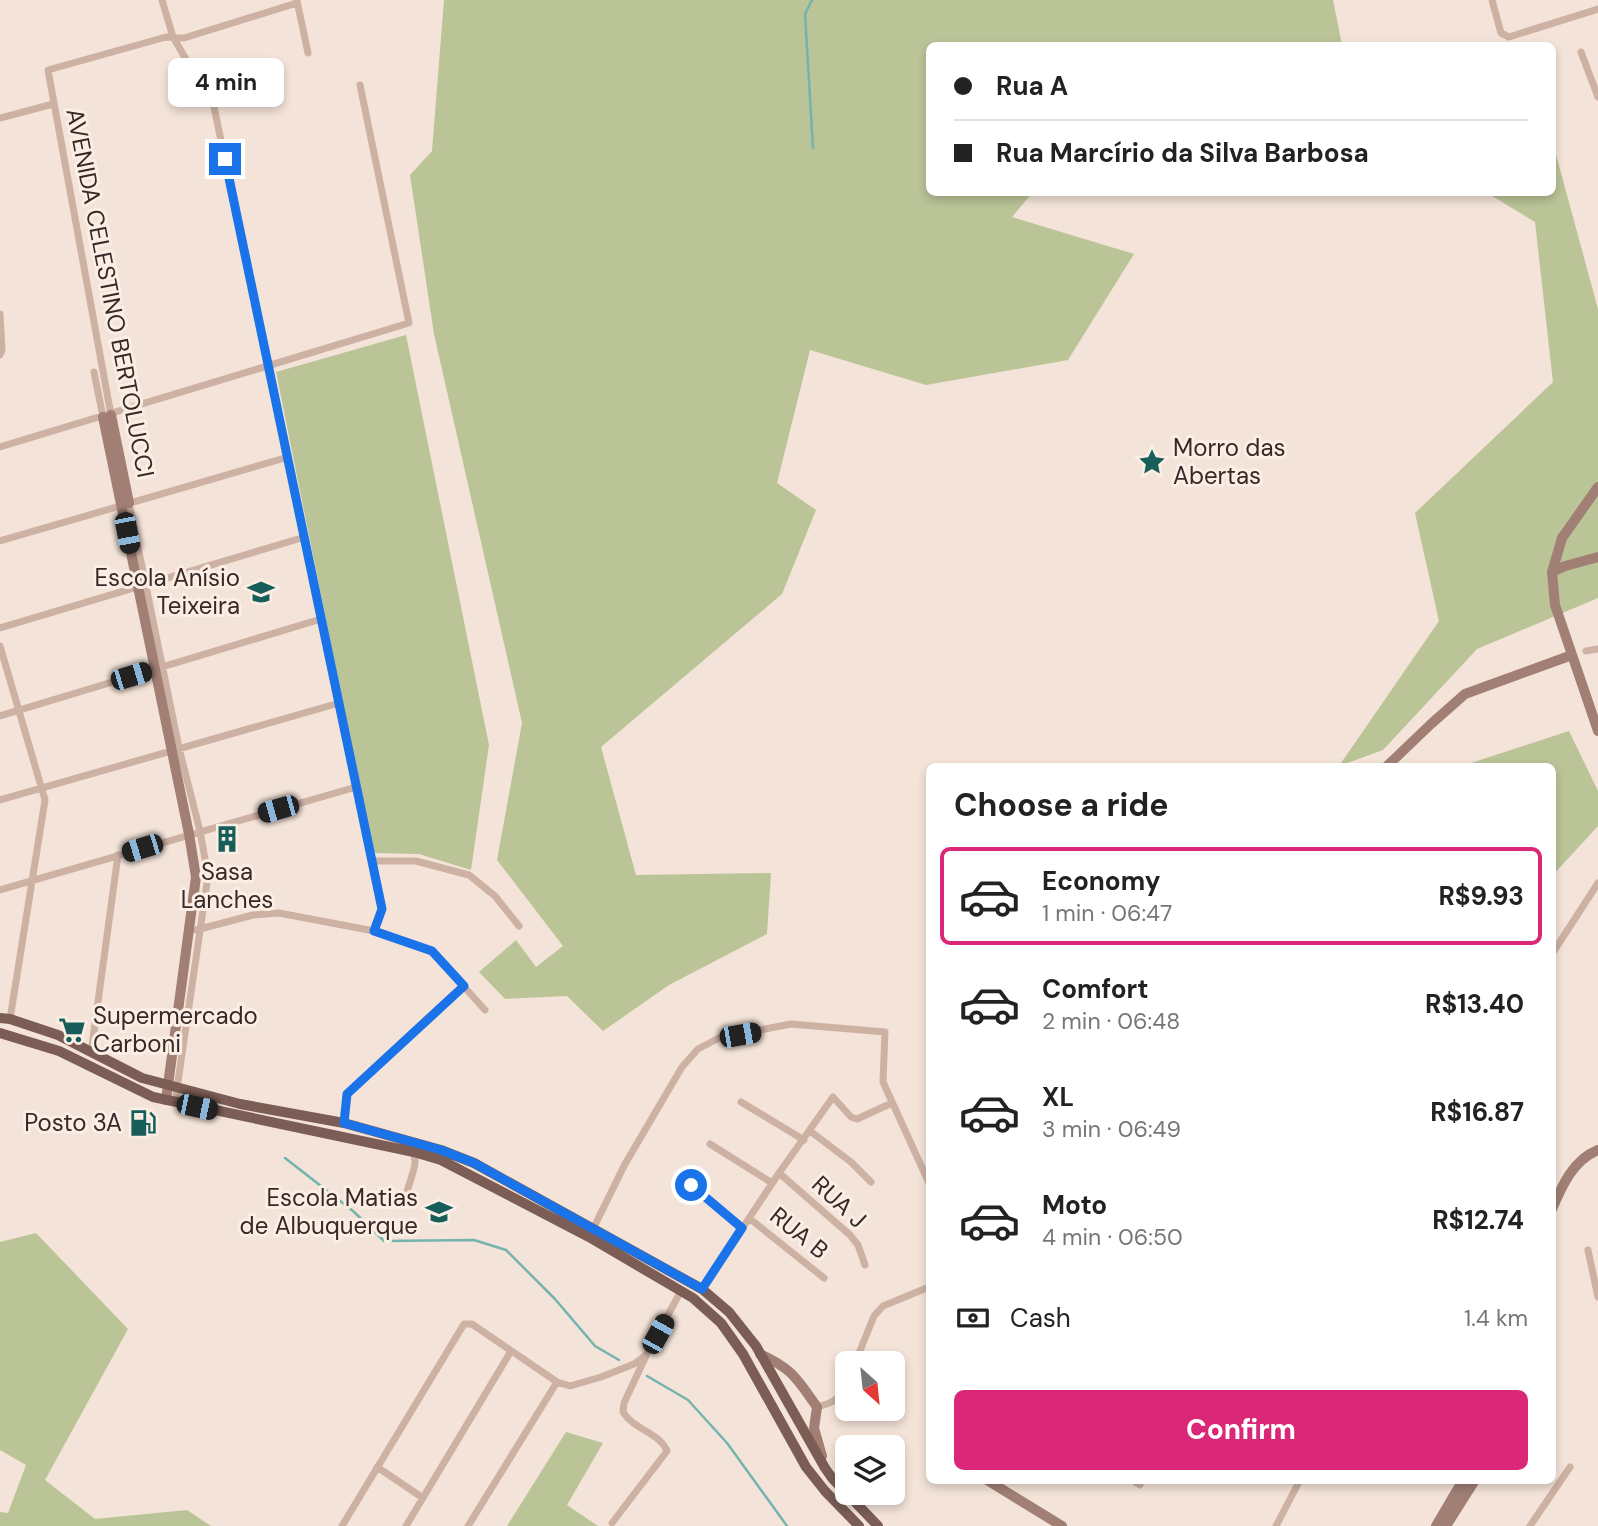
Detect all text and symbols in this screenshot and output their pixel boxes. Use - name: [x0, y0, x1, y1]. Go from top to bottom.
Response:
- callout: 4 min: [167, 58, 283, 106]
- text: 4 min: [195, 67, 257, 97]
- text: Rua A: [996, 69, 1068, 103]
- street label: AVENIDA CELESTINO BERTOLUCCI: [59, 106, 162, 480]
- text: Rua Marcírio da Silva Barbosa: [996, 136, 1369, 170]
- route end: [209, 143, 241, 175]
- place label: Morro das Abertas: [1173, 432, 1286, 491]
- place icon: Morro das Abertas: [1137, 447, 1167, 477]
- car: [113, 510, 142, 556]
- place label: Escola Anísio Teixeira: [95, 562, 240, 621]
- school or university icon: Escola Anísio Teixeira: [246, 577, 276, 607]
- car: [108, 660, 155, 692]
- text: Choose a ride: [954, 784, 1169, 826]
- car: [255, 793, 302, 825]
- building icon: Sasa Lanches: [212, 824, 242, 854]
- car: [119, 832, 166, 864]
- place label: Sasa Lanches: [181, 856, 273, 915]
- text: Economy: [1042, 864, 1160, 898]
- icon: car: [958, 865, 1021, 928]
- text: R$9.93: [1438, 879, 1524, 913]
- text: 1 min · 06:47: [1042, 898, 1172, 928]
- text: Comfort: [1042, 972, 1148, 1006]
- icon: car: [958, 973, 1021, 1036]
- text: R$13.40: [1425, 987, 1524, 1021]
- place label: Supermercado Carboni: [93, 1000, 258, 1059]
- text: 2 min · 06:48: [1042, 1006, 1180, 1036]
- supermarket icon: Supermercado Carboni: [57, 1015, 87, 1045]
- car: [718, 1021, 763, 1049]
- text: XL: [1042, 1080, 1074, 1114]
- icon: car: [958, 1081, 1021, 1144]
- car: [175, 1092, 220, 1122]
- text: R$16.87: [1430, 1095, 1524, 1129]
- place label: Posto 3A: [24, 1107, 122, 1138]
- fuel station icon: Posto 3A: [128, 1108, 158, 1138]
- text: 3 min · 06:49: [1042, 1114, 1181, 1144]
- route start: [675, 1169, 707, 1201]
- street label: RUA J: [806, 1169, 873, 1235]
- place label: Escola Matias de Albuquerque: [240, 1182, 418, 1241]
- text: Moto: [1042, 1188, 1107, 1222]
- icon: car: [958, 1189, 1021, 1252]
- school or university icon: Escola Matias de Albuquerque: [424, 1197, 454, 1227]
- street label: RUA B: [764, 1200, 835, 1265]
- text: R$12.74: [1432, 1203, 1524, 1237]
- text: 4 min · 06:50: [1042, 1222, 1183, 1252]
- icon: cash: [954, 1299, 992, 1337]
- text: Cash: [1010, 1301, 1071, 1335]
- text: 1.4 km: [1464, 1303, 1528, 1333]
- car: [639, 1311, 678, 1357]
- north arrow: [835, 1351, 905, 1421]
- map controls: [835, 1351, 905, 1505]
- button: Confirm: [954, 1390, 1528, 1470]
- button: layers: [835, 1435, 905, 1505]

